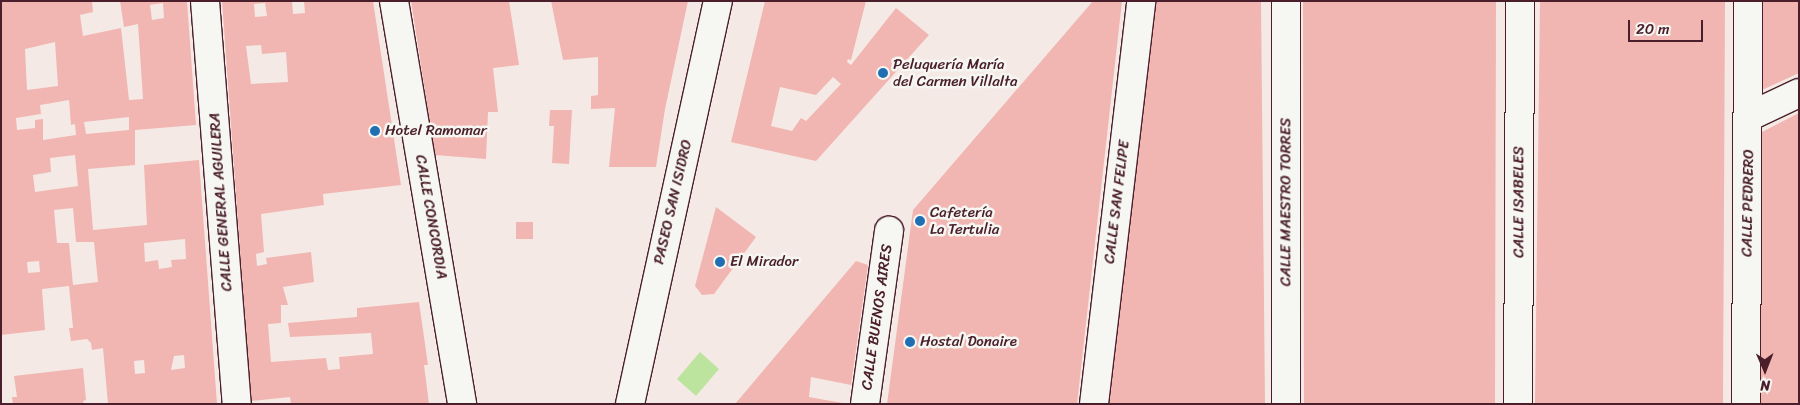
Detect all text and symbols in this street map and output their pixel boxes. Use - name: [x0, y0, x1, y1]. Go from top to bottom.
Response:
- scale bar: [1630, 10, 1705, 42]
- text: 20 m: [1636, 16, 1670, 42]
- place label: Peluquería María del Carmen Villalta: [893, 55, 1019, 90]
- marker: Peluquería María del Carmen Villalta: [877, 67, 889, 79]
- street label: CALLE GENERAL AGUILERA: [206, 112, 236, 292]
- street label: CALLE MAESTRO TORRES: [1277, 117, 1295, 287]
- place label: Hotel Ramomar: [385, 122, 487, 140]
- marker: Hotel Ramomar: [369, 125, 381, 137]
- street label: PASEO SAN ISIDRO: [650, 137, 696, 267]
- street label: CALLE SAN FELIPE: [1101, 139, 1133, 265]
- street label: CALLE ISABELES: [1510, 145, 1528, 259]
- street label: CALLE PEDRERO: [1738, 149, 1758, 257]
- street label: CALLE CONCORDIA: [411, 153, 451, 281]
- place label: Cafetería La Tertulia: [930, 203, 1000, 238]
- marker: Cafetería La Tertulia: [914, 215, 926, 227]
- street label: CALLE BUENOS AIRES: [858, 243, 896, 391]
- place label: El Mirador: [730, 253, 798, 271]
- marker: El Mirador: [714, 256, 726, 268]
- place label: Hostal Donaire: [920, 333, 1018, 351]
- marker: Hostal Donaire: [904, 336, 916, 348]
- north arrow: [1740, 345, 1790, 395]
- text: N: [1760, 373, 1770, 398]

